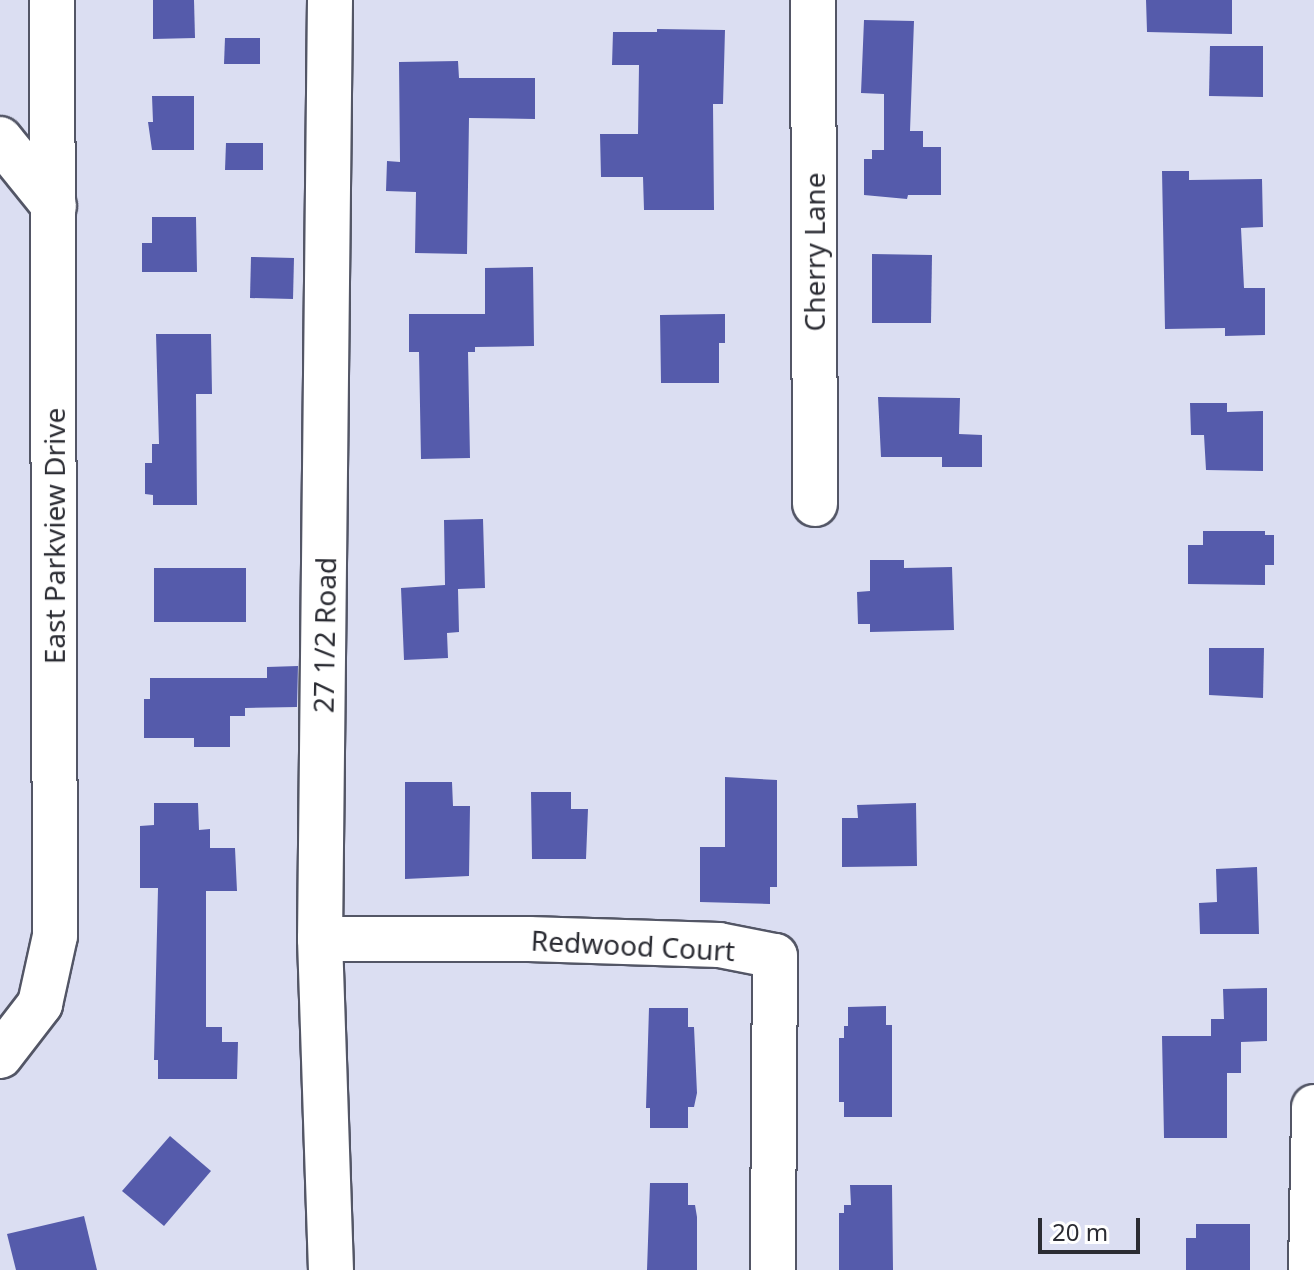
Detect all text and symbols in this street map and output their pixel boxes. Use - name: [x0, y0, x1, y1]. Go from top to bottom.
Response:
- street label: Cherry Lane: [797, 173, 831, 331]
- street label: East Parkview Drive: [37, 408, 71, 664]
- street label: 27 1/2 Road: [306, 557, 342, 713]
- street label: Redwood Court: [530, 923, 736, 967]
- scale bar: [1042, 1202, 1144, 1252]
- text: 20 m: [1052, 1215, 1108, 1248]

